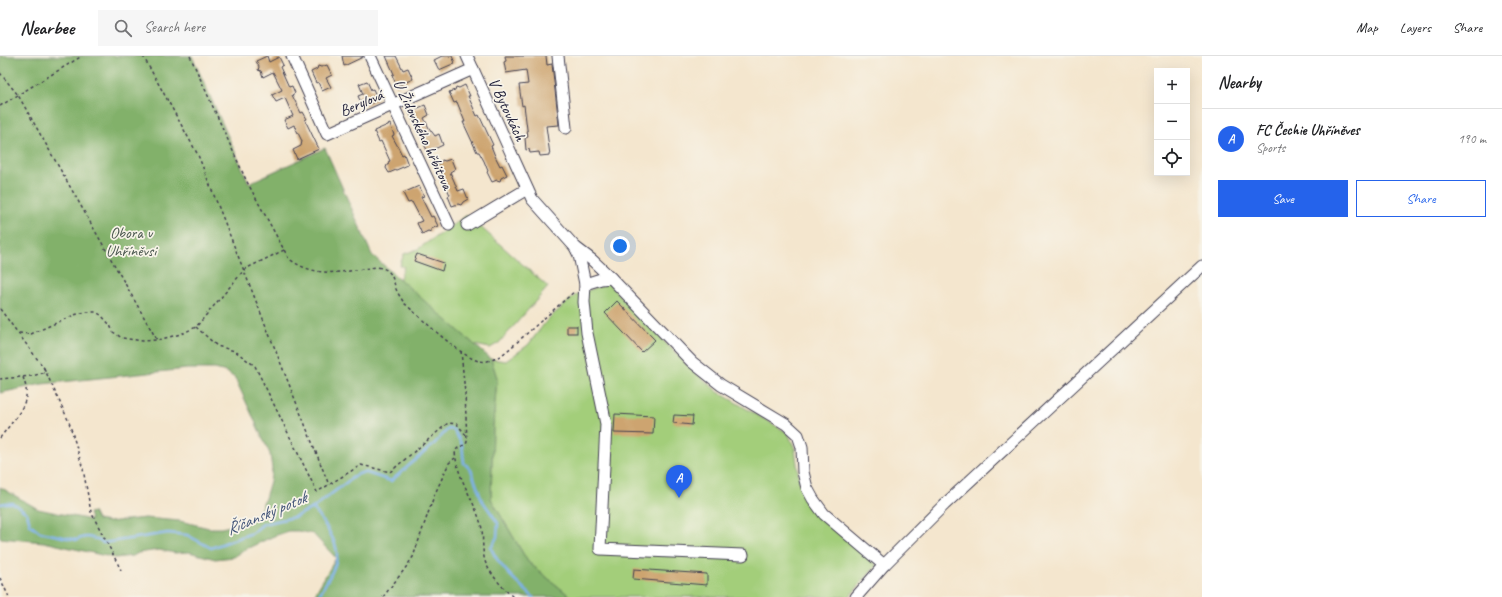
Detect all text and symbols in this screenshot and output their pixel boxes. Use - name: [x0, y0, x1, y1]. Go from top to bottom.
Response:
- search box: [98, 10, 378, 46]
- text: Nearbee: [20, 16, 74, 40]
- icon: search: [112, 17, 134, 39]
- text: Search here: [144, 18, 205, 37]
- text: Map: [1356, 19, 1378, 36]
- text: Layers: [1400, 19, 1431, 36]
- text: Share: [1453, 19, 1482, 36]
- map controls: [1154, 68, 1190, 176]
- button: +: [1154, 68, 1190, 104]
- text: Nearby: [1218, 72, 1261, 93]
- street label: V Bytovkách: [484, 75, 531, 145]
- street label: U Židovského hřbitova: [389, 76, 458, 194]
- street label: Berylová: [337, 84, 388, 121]
- button: −: [1154, 104, 1190, 140]
- text: FC Čechie Uhříněves: [1256, 121, 1360, 140]
- text: A: [1228, 131, 1234, 147]
- text: 190 m: [1458, 131, 1486, 147]
- button: locate: [1154, 140, 1190, 176]
- text: Sports: [1256, 140, 1285, 156]
- button: Save: [1218, 180, 1348, 217]
- button: Share: [1356, 180, 1486, 217]
- park label: Obora v Uhříněvsi: [106, 223, 158, 261]
- your location: [610, 236, 630, 256]
- pin: A: [666, 465, 692, 498]
- water label: Říčanský potok: [223, 486, 313, 540]

